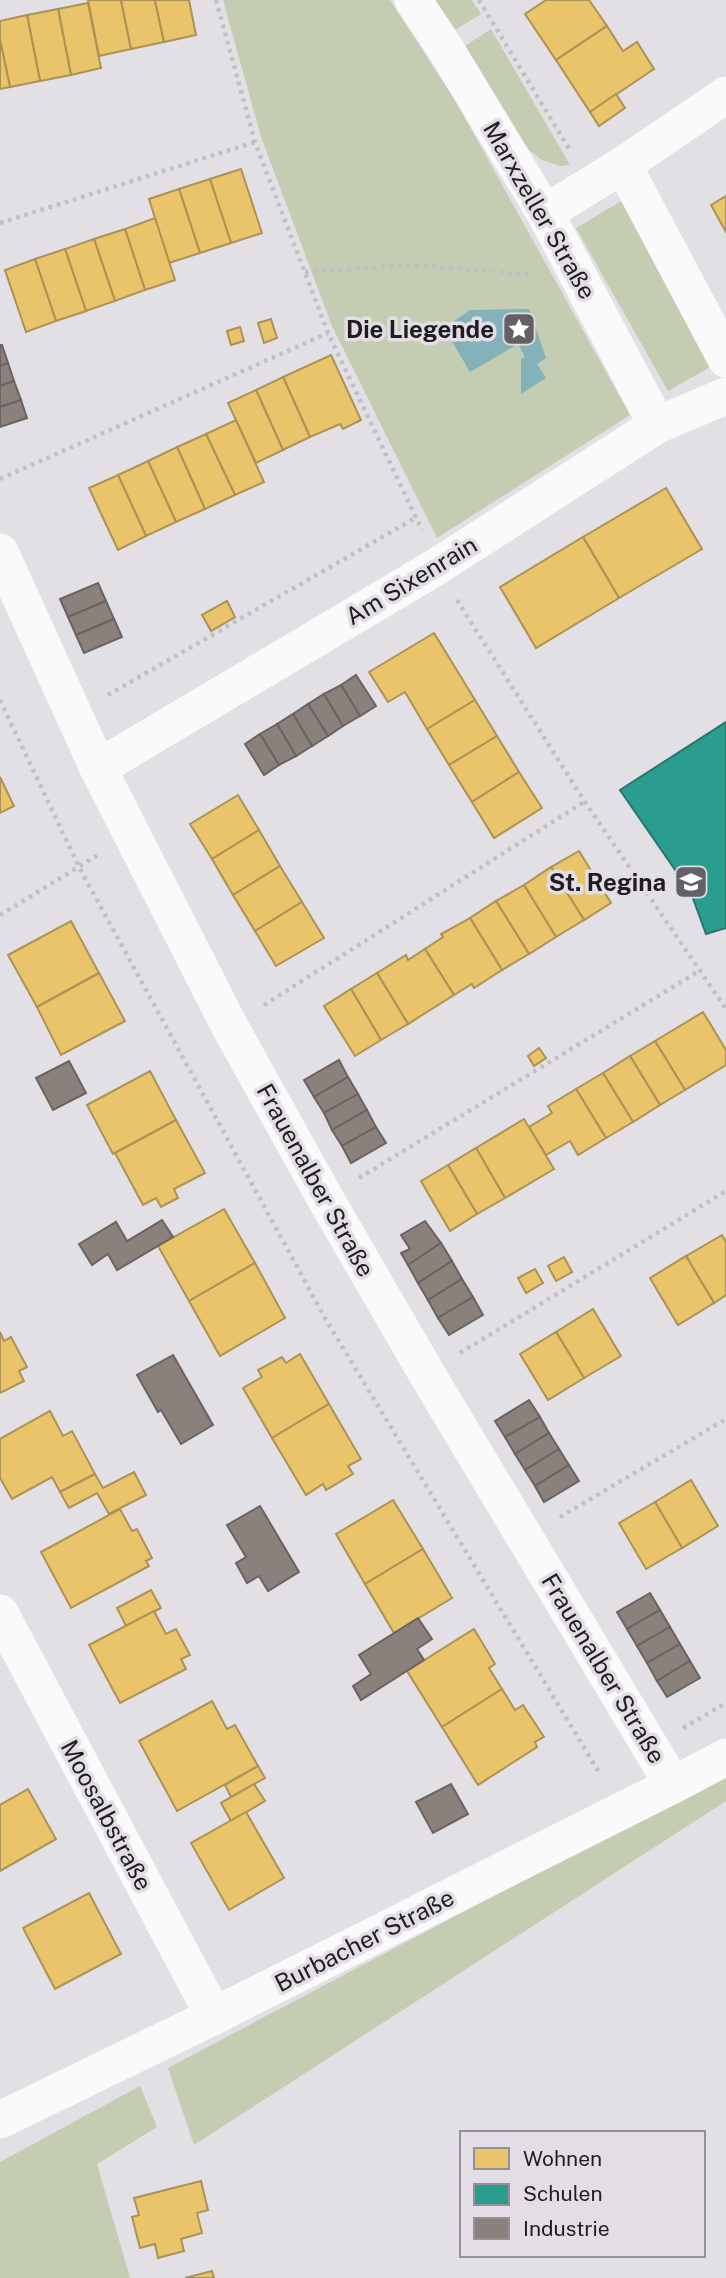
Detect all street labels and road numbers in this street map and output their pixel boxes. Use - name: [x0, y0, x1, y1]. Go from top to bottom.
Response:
- street label: Marxzeller Straße: [478, 116, 602, 304]
- street label: Am Sixenrain: [340, 530, 482, 630]
- street label: Frauenalber Straße: [251, 1079, 381, 1281]
- street label: Frauenalber Straße: [536, 1568, 672, 1768]
- street label: Moosalbstraße: [56, 1735, 158, 1895]
- street label: Burbacher Straße: [270, 1883, 458, 1997]

